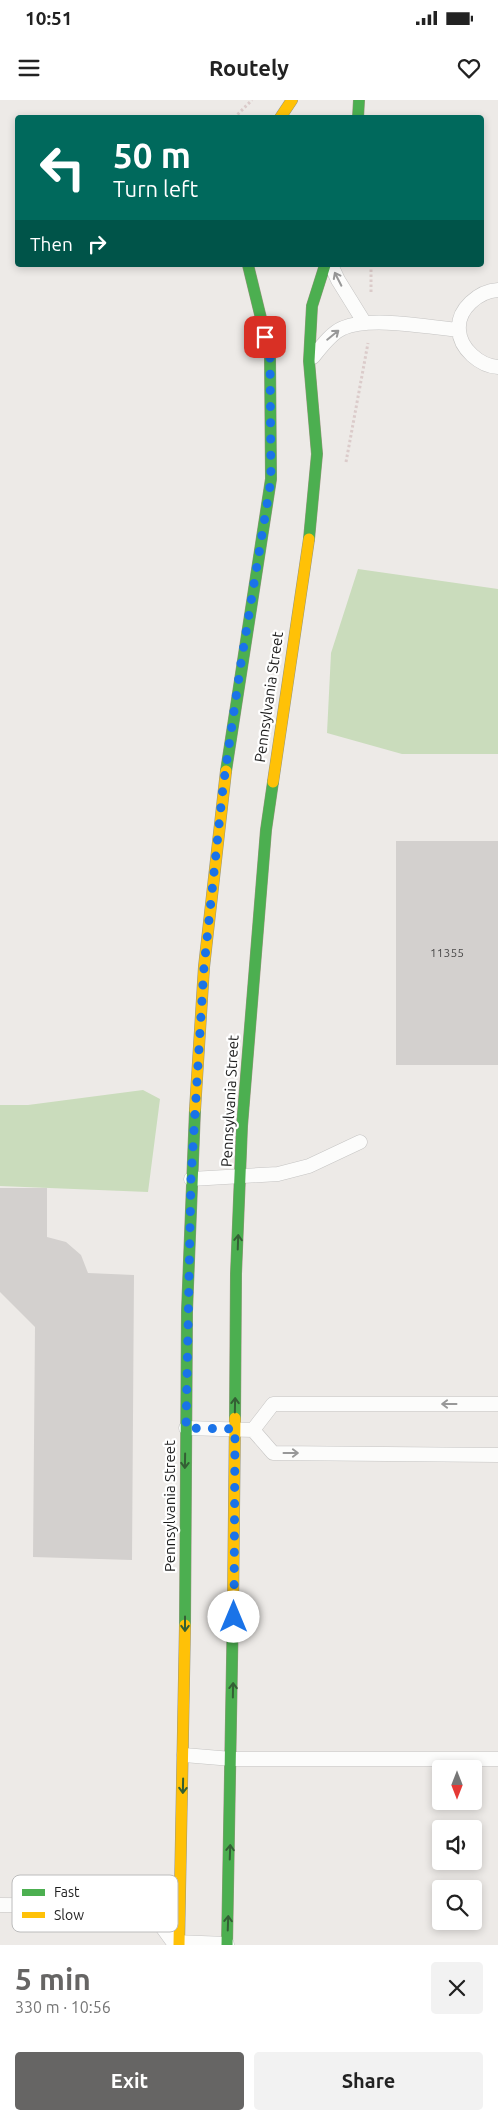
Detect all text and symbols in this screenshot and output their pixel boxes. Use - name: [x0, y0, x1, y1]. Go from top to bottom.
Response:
- text: 10:51: [25, 7, 73, 29]
- icon: menu: [15, 54, 43, 82]
- icon: heart: [455, 54, 483, 82]
- text: Routely: [209, 55, 289, 80]
- icon: left: [30, 135, 95, 200]
- text: 50 m: [113, 135, 191, 175]
- text: Turn left: [113, 176, 198, 201]
- icon: right: [83, 230, 111, 258]
- text: Then: [30, 233, 73, 255]
- one-way arrow: [333, 272, 342, 287]
- pin: [244, 316, 286, 358]
- icon: arrive: [251, 323, 279, 351]
- one-way arrow: [326, 330, 339, 341]
- street label: Pennsylvania Street: [251, 630, 286, 763]
- house number: 11355: [430, 946, 464, 959]
- street label: Pennsylvania Street: [218, 1035, 241, 1167]
- one-way arrow: [233, 1235, 242, 1251]
- one-way arrow: [230, 1397, 240, 1414]
- one-way arrow: [442, 1399, 458, 1409]
- street label: Pennsylvania Street: [161, 1440, 178, 1572]
- one-way arrow: [282, 1448, 299, 1458]
- one-way arrow: [180, 1452, 190, 1469]
- position arrow: [207, 1590, 259, 1642]
- one-way arrow: [180, 1615, 190, 1631]
- one-way arrow: [228, 1682, 238, 1698]
- north arrow: [432, 1760, 482, 1810]
- map controls: [432, 1760, 482, 1930]
- one-way arrow: [179, 1778, 188, 1794]
- button: sound: [432, 1820, 482, 1870]
- one-way arrow: [226, 1845, 235, 1861]
- legend: [12, 1875, 178, 1932]
- button: search: [432, 1880, 482, 1930]
- text: Fast: [54, 1884, 80, 1900]
- text: Slow: [54, 1907, 84, 1923]
- one-way arrow: [223, 1915, 232, 1931]
- text: 5 min: [15, 1962, 91, 1996]
- button: close: [431, 1962, 483, 2014]
- text: 330 m · 10:56: [15, 1998, 111, 2016]
- button: Exit: [15, 2052, 244, 2110]
- button: Share: [254, 2052, 483, 2110]

